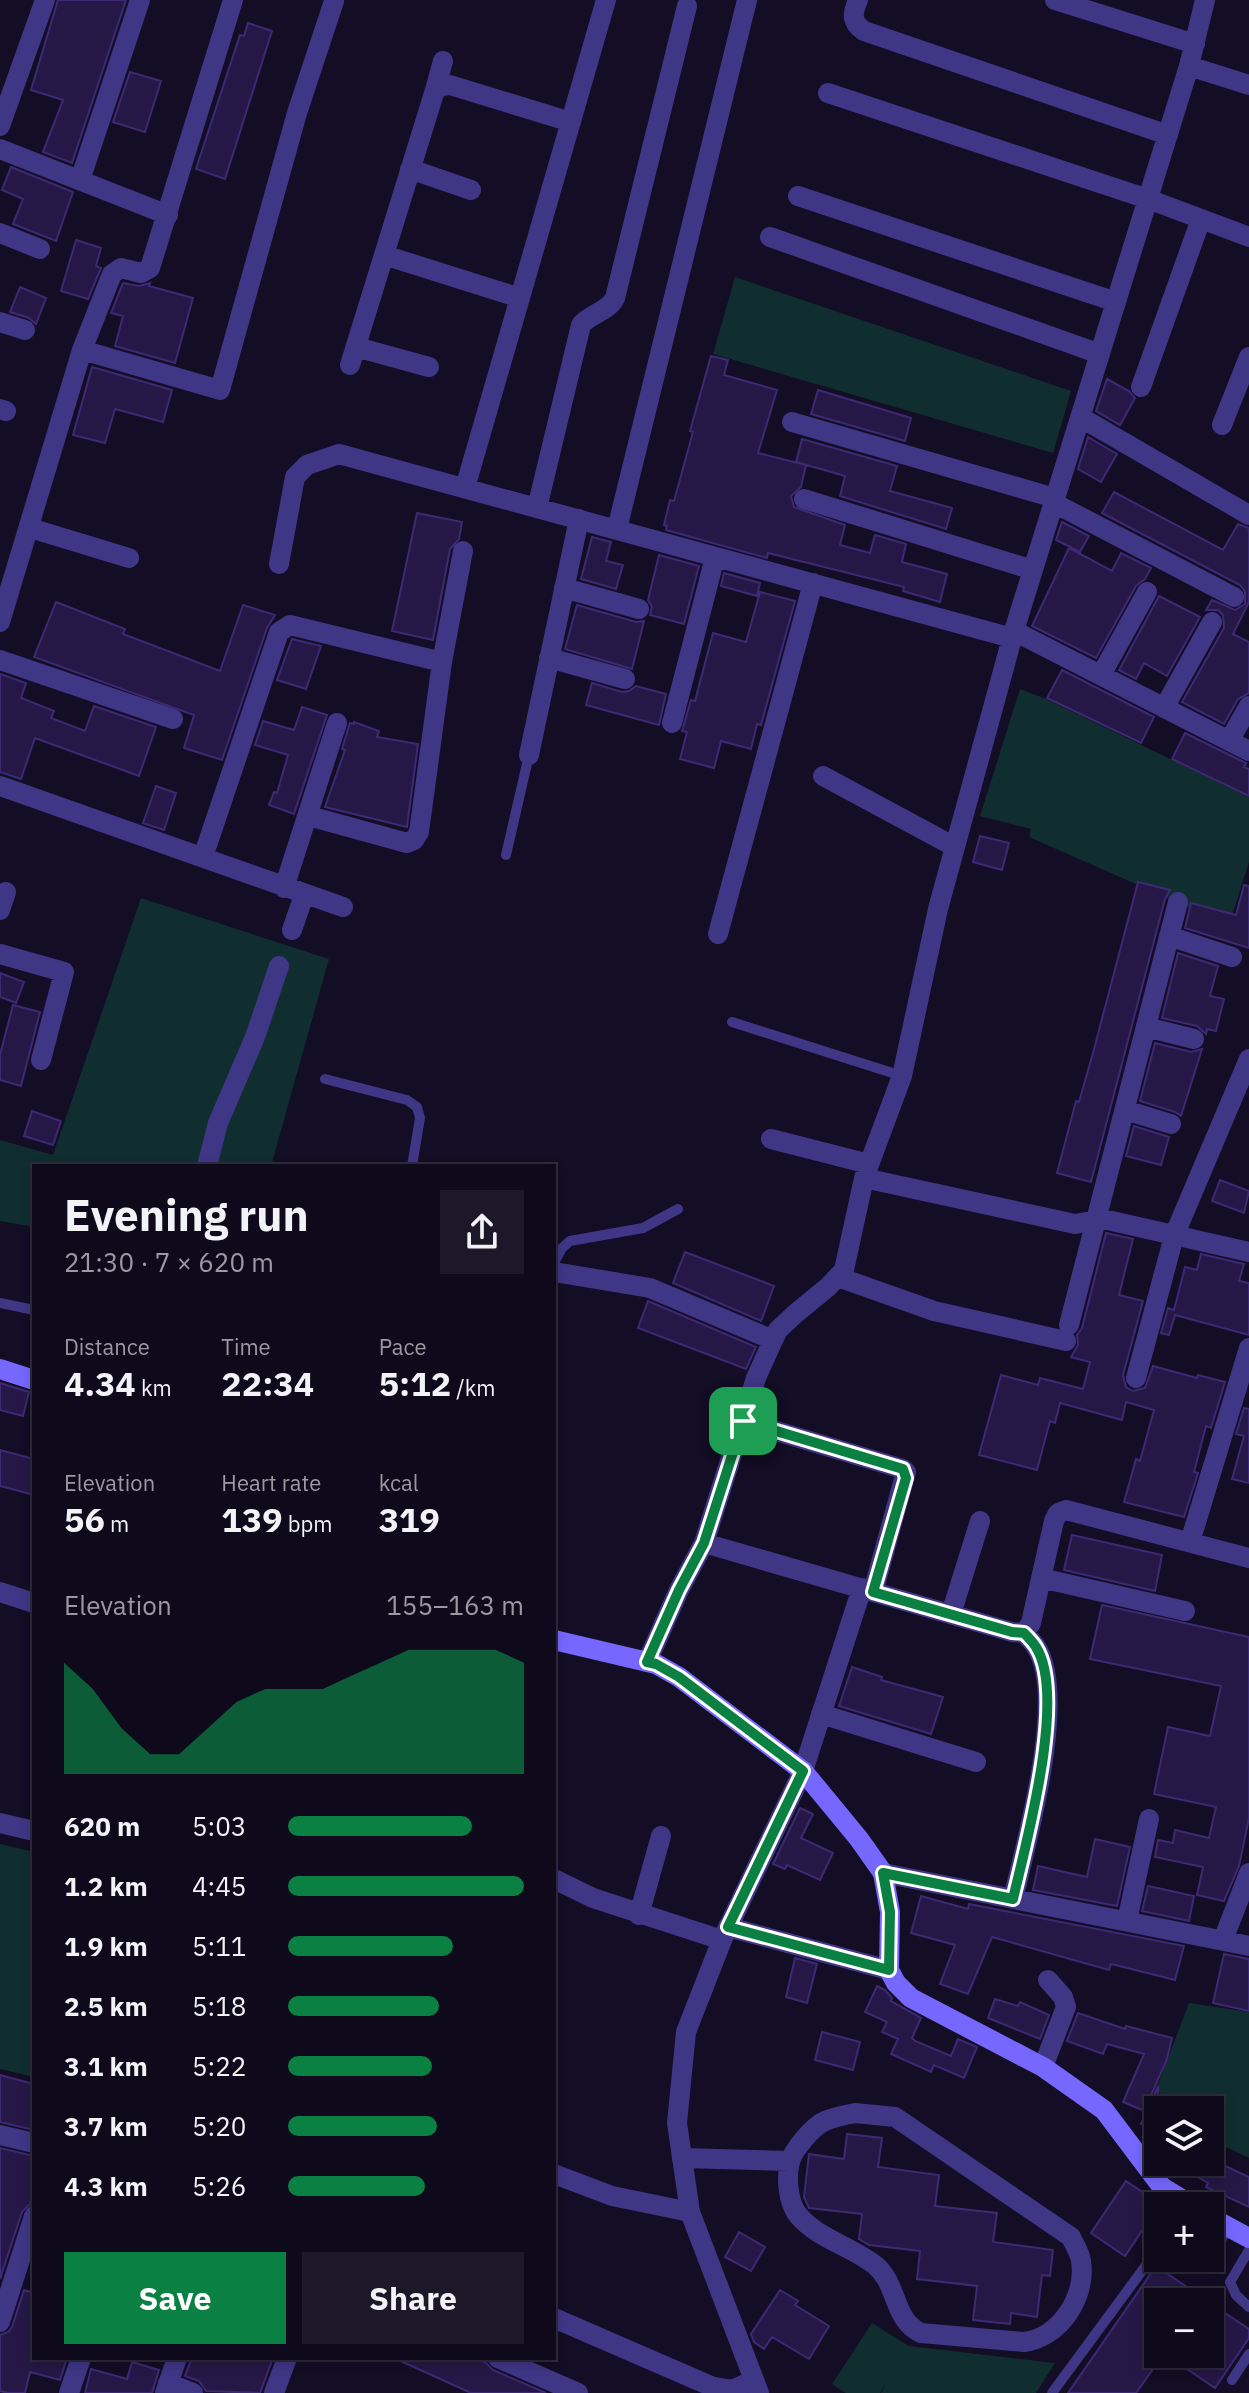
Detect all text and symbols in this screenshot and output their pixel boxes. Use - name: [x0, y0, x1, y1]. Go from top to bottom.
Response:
- text: Evening run: [64, 1186, 309, 1243]
- button: share: [440, 1190, 524, 1274]
- text: 21:30 · 7 × 620 m: [64, 1245, 274, 1279]
- text: Distance: [64, 1332, 150, 1361]
- text: Time: [221, 1332, 271, 1361]
- text: Pace: [379, 1332, 427, 1361]
- text: 4.34: [64, 1361, 136, 1405]
- text: 22:34: [221, 1361, 314, 1405]
- text: 5:12: [379, 1361, 451, 1405]
- text: km: [136, 1373, 172, 1402]
- text: /km: [451, 1373, 496, 1402]
- pin: [709, 1387, 777, 1455]
- icon: arrive: [721, 1399, 765, 1443]
- text: Elevation: [64, 1468, 155, 1497]
- text: Heart rate: [221, 1468, 321, 1497]
- text: kcal: [379, 1468, 419, 1497]
- text: 56: [64, 1497, 105, 1541]
- text: 139: [221, 1497, 283, 1541]
- text: 319: [379, 1497, 440, 1541]
- text: m: [105, 1509, 129, 1538]
- text: bpm: [283, 1509, 332, 1538]
- text: Elevation: [64, 1588, 172, 1622]
- text: 155–163 m: [386, 1588, 524, 1622]
- text: 620 m: [64, 1809, 140, 1843]
- text: 5:03: [192, 1809, 246, 1843]
- text: 1.2 km: [64, 1869, 148, 1903]
- text: 4:45: [192, 1869, 246, 1903]
- text: 1.9 km: [64, 1929, 148, 1963]
- text: 5:11: [192, 1929, 246, 1963]
- text: 2.5 km: [64, 1989, 148, 2023]
- text: 5:18: [192, 1989, 246, 2023]
- text: 3.1 km: [64, 2049, 148, 2083]
- text: 5:22: [192, 2049, 246, 2083]
- map controls: [1144, 2096, 1224, 2368]
- button: layers: [1144, 2096, 1224, 2176]
- text: 3.7 km: [64, 2109, 148, 2143]
- text: 5:20: [192, 2109, 246, 2143]
- text: 4.3 km: [64, 2169, 148, 2203]
- text: 5:26: [192, 2169, 246, 2203]
- button: +: [1144, 2192, 1224, 2272]
- button: Save: [64, 2252, 286, 2344]
- button: Share: [302, 2252, 524, 2344]
- button: −: [1144, 2288, 1224, 2368]

